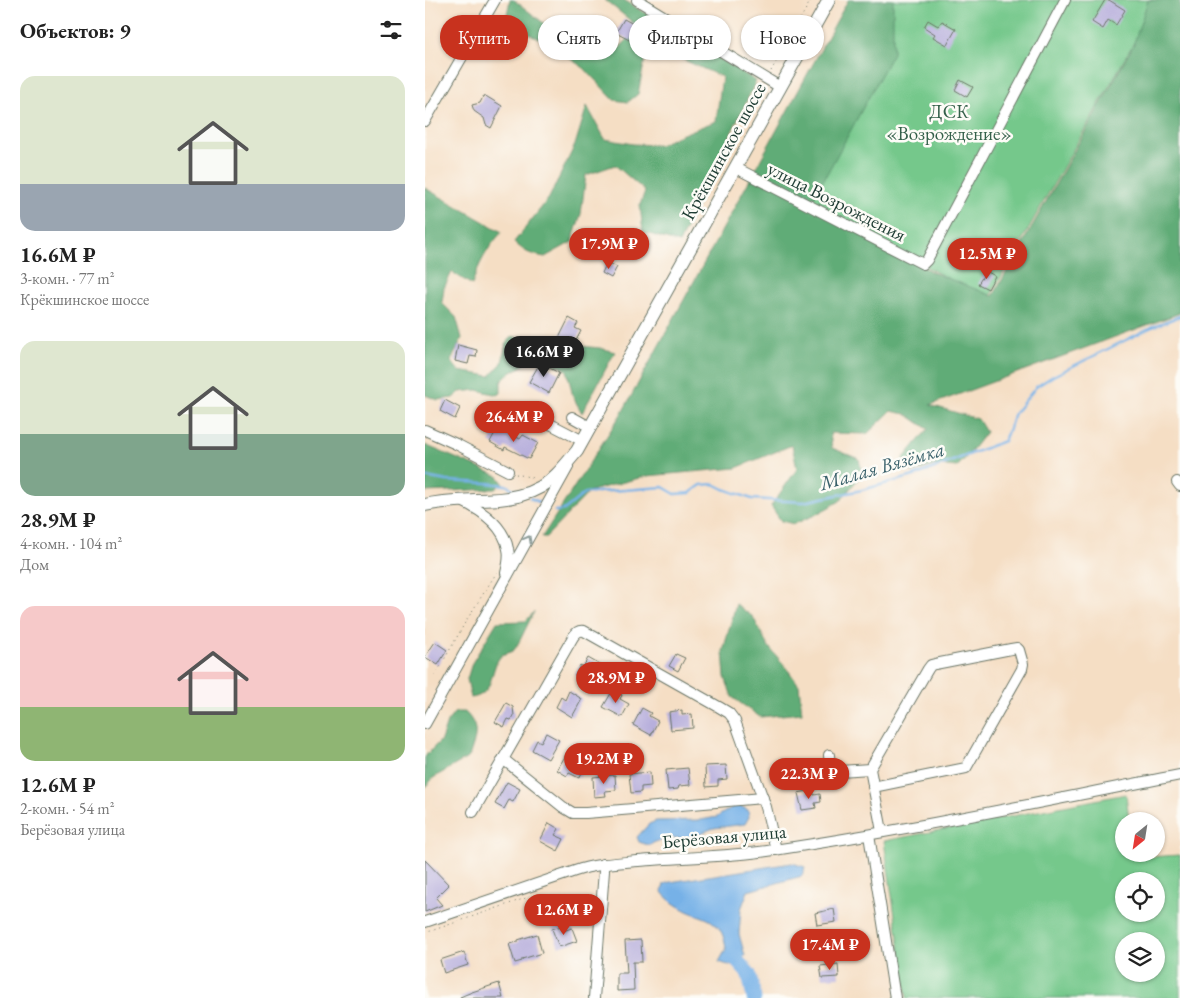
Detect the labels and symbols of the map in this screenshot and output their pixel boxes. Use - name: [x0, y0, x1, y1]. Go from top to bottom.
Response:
- street label: Крёкшинское шоссе: [675, 78, 772, 224]
- park label: ДСК «Возрождение»: [886, 99, 1012, 146]
- street label: улица Возрождения: [763, 156, 911, 247]
- pin: 17.9M ₽: [563, 228, 655, 270]
- pin: 12.5M ₽: [941, 238, 1033, 280]
- pin: 16.6M ₽: [498, 336, 590, 378]
- pin: 26.4M ₽: [468, 400, 560, 443]
- water label: Малая Вязёмка: [816, 436, 947, 497]
- one-way arrow: [522, 535, 532, 544]
- pin: 28.9M ₽: [570, 662, 662, 704]
- pin: 19.2M ₽: [558, 742, 650, 785]
- pin: 22.3M ₽: [763, 758, 855, 800]
- north arrow: [1115, 812, 1165, 862]
- street label: Берёзовая улица: [661, 819, 788, 854]
- pin: 12.6M ₽: [518, 894, 610, 936]
- pin: 17.4M ₽: [784, 928, 876, 971]

